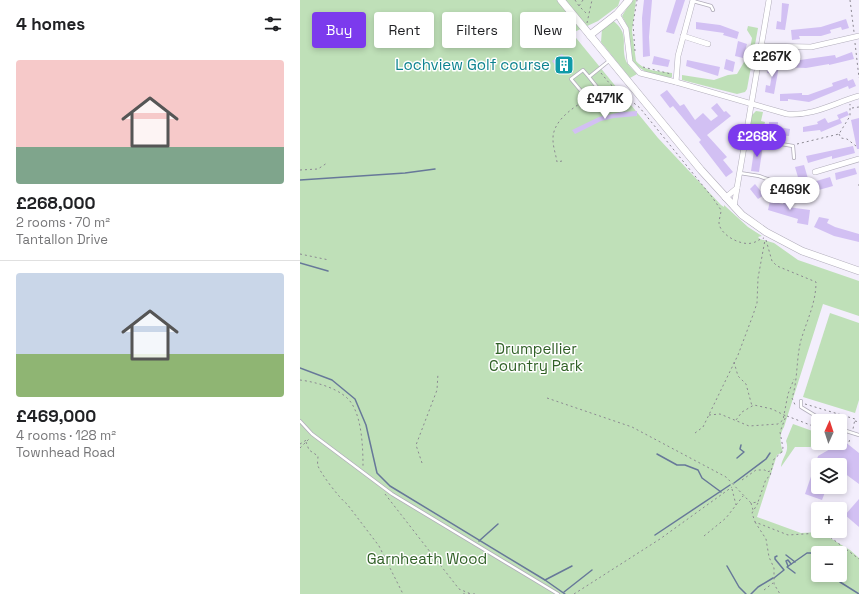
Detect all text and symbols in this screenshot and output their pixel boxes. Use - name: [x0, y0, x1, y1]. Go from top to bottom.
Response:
- chip: Buy: [312, 12, 366, 48]
- chip: Rent: [374, 12, 434, 48]
- chip: Filters: [442, 12, 512, 48]
- chip: New: [520, 12, 576, 48]
- text: 4 homes: [16, 13, 85, 35]
- icon: filters: [262, 13, 284, 35]
- pin: £267K: [744, 44, 800, 78]
- text: £267K: [752, 48, 792, 65]
- building icon: Lochview Golf course: [553, 54, 575, 76]
- place label: Lochview Golf course: [395, 55, 550, 74]
- icon: home: [114, 86, 186, 158]
- pin: £471K: [577, 86, 633, 120]
- text: £471K: [586, 90, 624, 107]
- pin: £268K: [729, 124, 785, 158]
- text: £268K: [737, 128, 777, 145]
- pin: £469K: [762, 177, 818, 211]
- text: £469K: [770, 181, 810, 198]
- text: £268,000: [16, 192, 96, 214]
- text: 2 rooms · 70 m²: [16, 214, 110, 231]
- text: Tantallon Drive: [16, 231, 108, 248]
- icon: home: [114, 299, 186, 371]
- park label: Drumpellier Country Park: [489, 339, 583, 375]
- text: £469,000: [16, 405, 96, 427]
- north arrow: [811, 414, 847, 450]
- map controls: [811, 414, 847, 582]
- text: 4 rooms · 128 m²: [16, 427, 116, 444]
- text: Townhead Road: [16, 444, 115, 461]
- button: layers: [811, 458, 847, 494]
- button: +: [811, 502, 847, 538]
- button: −: [811, 546, 847, 582]
- park label: Garnheath Wood: [367, 549, 487, 568]

